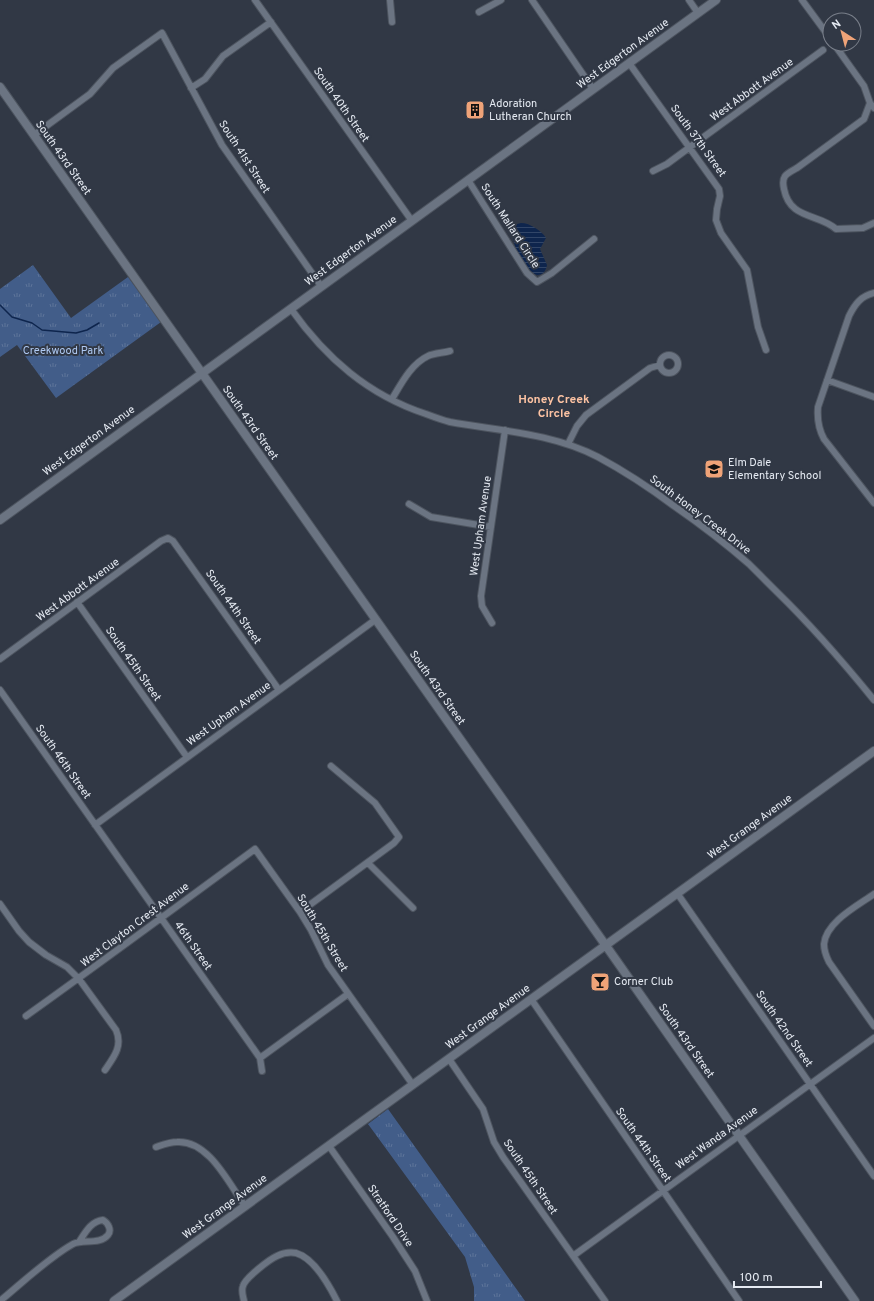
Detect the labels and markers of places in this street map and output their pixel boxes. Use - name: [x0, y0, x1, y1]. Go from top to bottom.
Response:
- place label: Adoration Lutheran Church: [489, 97, 572, 124]
- building icon: Adoration Lutheran Church: [464, 99, 486, 121]
- place label: Elm Dale Elementary School: [728, 456, 821, 483]
- school or university icon: Elm Dale Elementary School: [703, 458, 725, 480]
- bar icon: Corner Club: [589, 971, 611, 993]
- place label: Corner Club: [614, 975, 673, 989]

